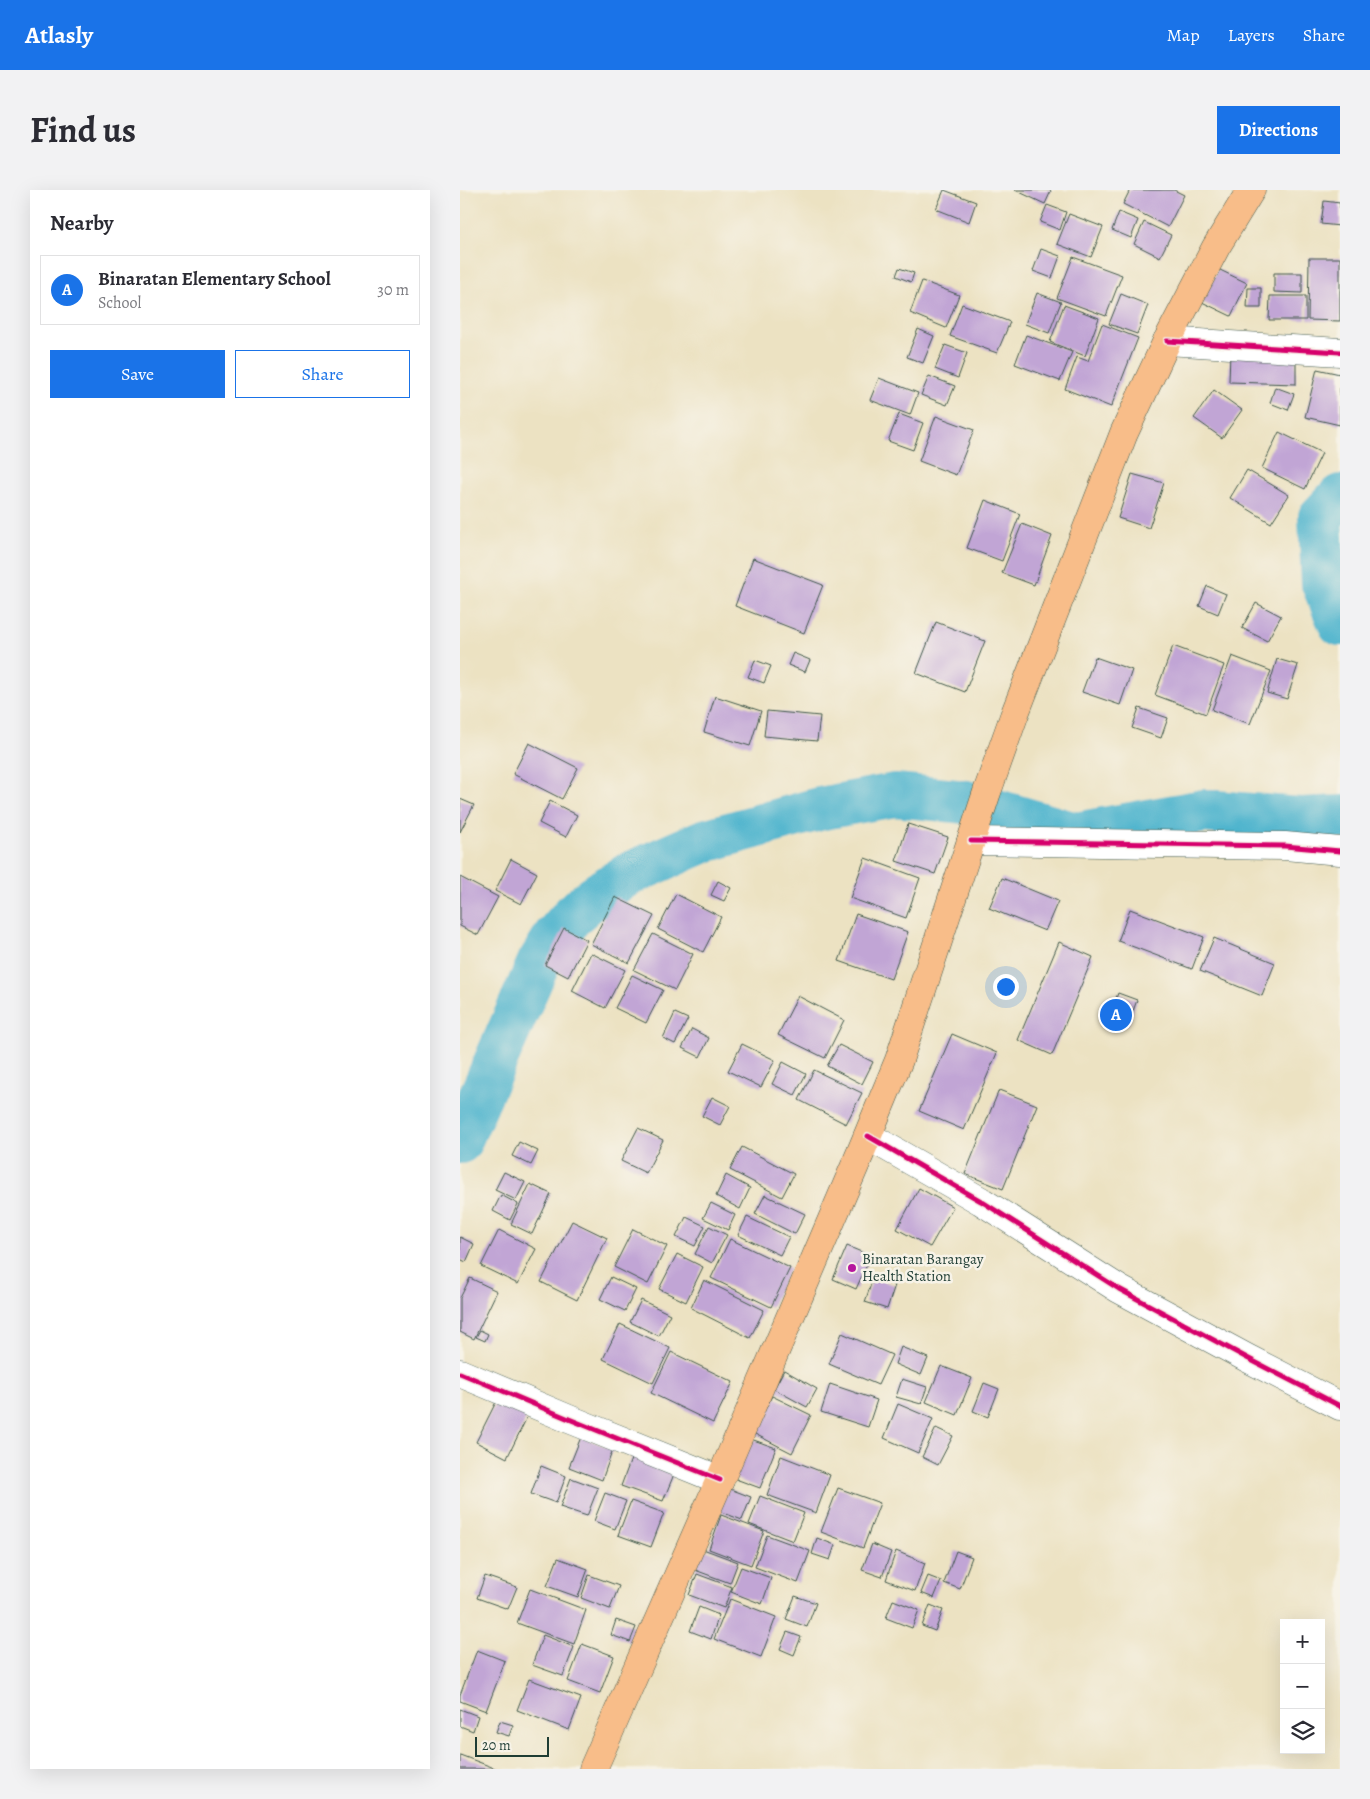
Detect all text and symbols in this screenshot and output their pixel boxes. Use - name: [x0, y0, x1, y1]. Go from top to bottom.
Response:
- text: Atlasly: [25, 19, 93, 51]
- text: Map: [1167, 23, 1200, 47]
- text: Layers: [1228, 23, 1275, 47]
- text: Share: [1303, 23, 1345, 47]
- text: Find us: [30, 106, 136, 154]
- button: Directions: [1217, 106, 1340, 154]
- text: Nearby: [50, 209, 113, 237]
- text: Binaratan Elementary School: [98, 266, 331, 292]
- text: A: [62, 279, 72, 301]
- text: 30 m: [377, 279, 409, 301]
- text: School: [98, 292, 141, 314]
- button: Save: [50, 350, 225, 398]
- button: Share: [235, 350, 410, 398]
- your location: [993, 974, 1019, 1000]
- pin: A: [1100, 996, 1132, 1034]
- place label: Binaratan Barangay Health Station: [862, 1249, 984, 1286]
- marker: Binaratan Barangay Health Station: [846, 1262, 858, 1274]
- map controls: [1280, 1619, 1325, 1754]
- button: +: [1280, 1619, 1325, 1664]
- button: −: [1280, 1664, 1325, 1709]
- button: layers: [1280, 1709, 1325, 1754]
- scale bar: [475, 1734, 549, 1757]
- text: 20 m: [482, 1736, 511, 1755]

